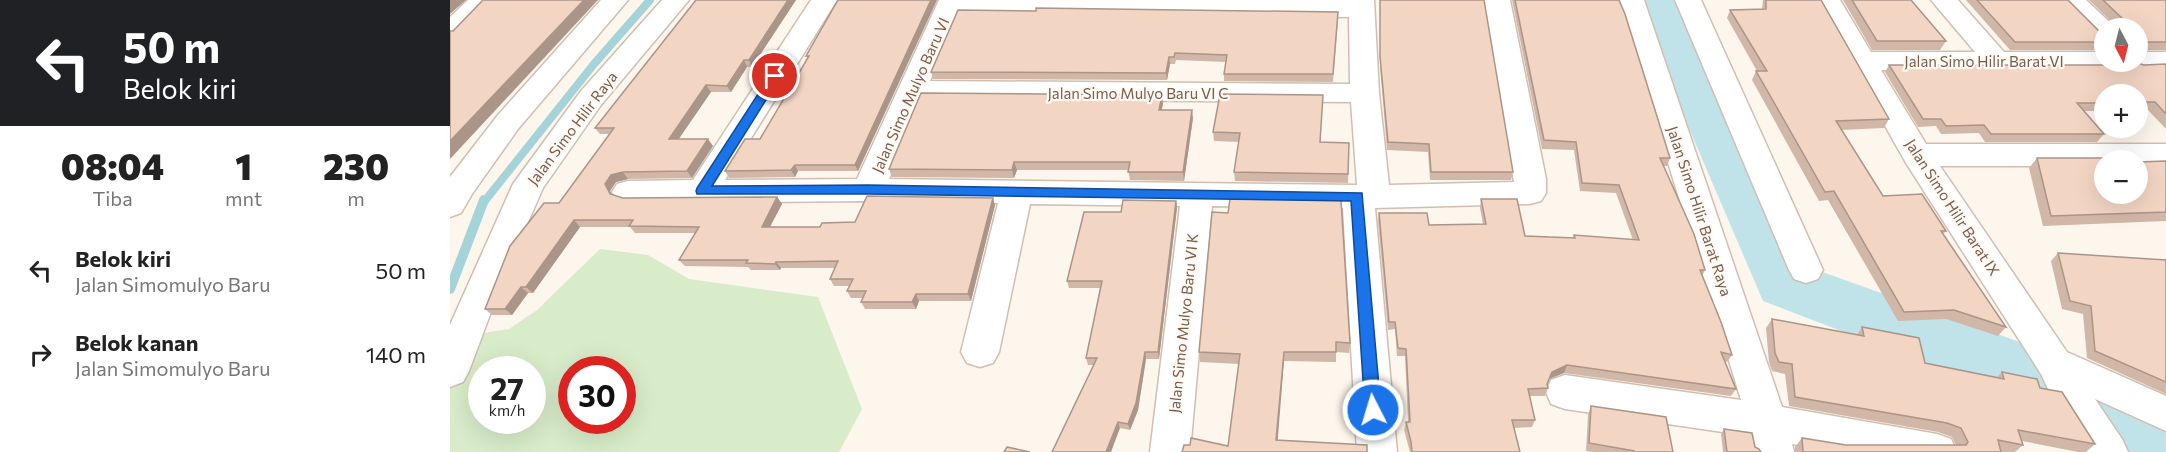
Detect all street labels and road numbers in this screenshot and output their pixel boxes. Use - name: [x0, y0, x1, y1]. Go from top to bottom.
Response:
- street label: Jalan Simo Mulyo Baru VI: [868, 15, 952, 175]
- street label: Jalan Simo Hilir Barat VI: [1904, 52, 2064, 70]
- street label: Jalan Simo Hilir Raya: [523, 68, 621, 188]
- street label: Jalan Simo Mulyo Baru VI C: [1047, 84, 1229, 102]
- street label: Jalan Simo Hilir Barat Raya: [1664, 124, 1736, 298]
- street label: Jalan Simo Hilir Barat IX: [1902, 135, 2004, 279]
- street label: Jalan Simo Mulyo Baru VI K: [1165, 232, 1201, 414]

